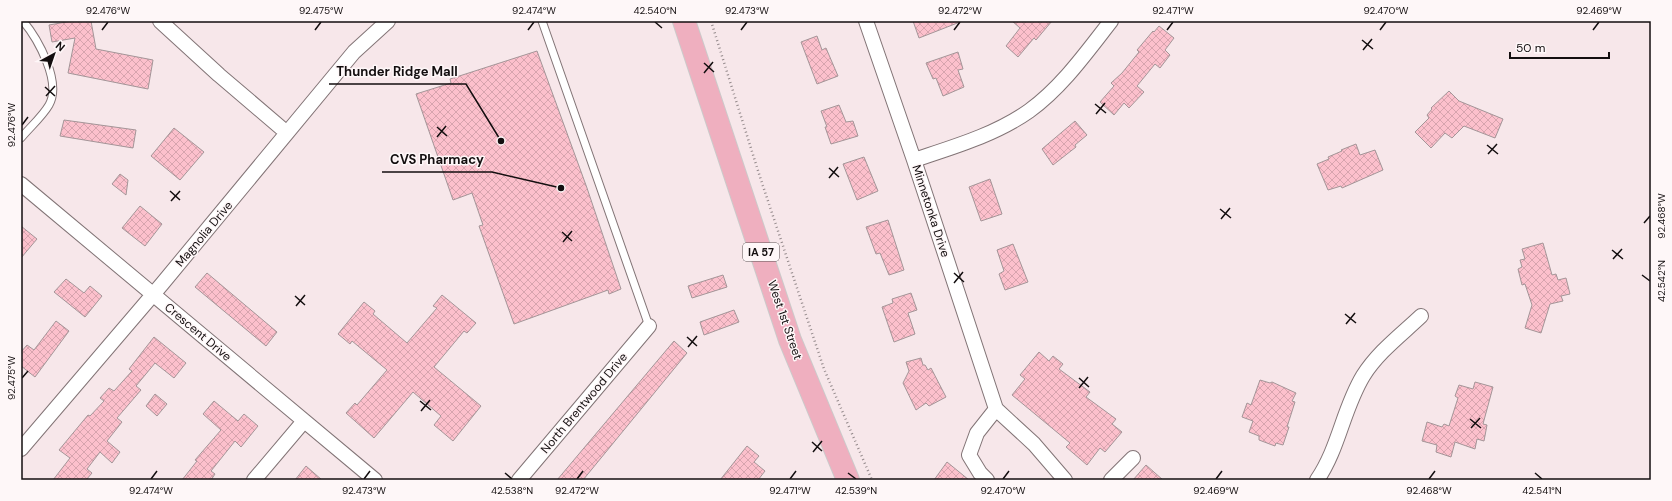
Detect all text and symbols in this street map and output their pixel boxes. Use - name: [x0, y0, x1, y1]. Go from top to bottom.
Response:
- text: 92.476°W: [86, 4, 131, 17]
- text: 92.475°W: [299, 4, 343, 17]
- text: 92.474°W: [512, 4, 556, 17]
- text: 42.540°N: [633, 4, 677, 17]
- text: 92.473°W: [725, 4, 769, 17]
- text: 92.472°W: [938, 4, 982, 17]
- text: 92.471°W: [1152, 4, 1194, 17]
- text: 92.470°W: [1363, 4, 1409, 17]
- text: 92.469°W: [1576, 4, 1622, 17]
- north arrow: [34, 34, 74, 74]
- scale bar: [1510, 34, 1609, 60]
- text: N: [53, 38, 68, 54]
- text: 50 m: [1516, 40, 1545, 56]
- callout: Thunder Ridge Mall: [329, 59, 466, 84]
- text: Thunder Ridge Mall: [336, 63, 458, 80]
- text: 92.476°W: [5, 102, 18, 147]
- callout: CVS Pharmacy: [382, 147, 492, 172]
- text: CVS Pharmacy: [390, 151, 484, 168]
- street label: Minnetonka Drive: [909, 163, 954, 259]
- text: 92.468°W: [1655, 193, 1668, 239]
- street label: Magnolia Drive: [172, 198, 236, 270]
- road number: IA 57: [743, 243, 779, 261]
- text: 42.542°N: [1655, 260, 1668, 302]
- street label: West 1st Street: [764, 278, 806, 362]
- street label: Crescent Drive: [161, 299, 235, 365]
- street label: North Brentwood Drive: [537, 349, 631, 457]
- text: 92.475°W: [5, 356, 18, 400]
- text: 92.474°W: [129, 484, 173, 497]
- text: 92.473°W: [342, 484, 386, 497]
- text: 42.538°N: [491, 484, 533, 497]
- text: 92.472°W: [555, 484, 599, 497]
- text: 92.471°W: [769, 484, 811, 497]
- text: 42.539°N: [835, 484, 877, 497]
- text: 92.470°W: [980, 484, 1026, 497]
- text: 92.469°W: [1193, 484, 1239, 497]
- text: 92.468°W: [1406, 484, 1452, 497]
- text: 42.541°N: [1522, 484, 1562, 497]

